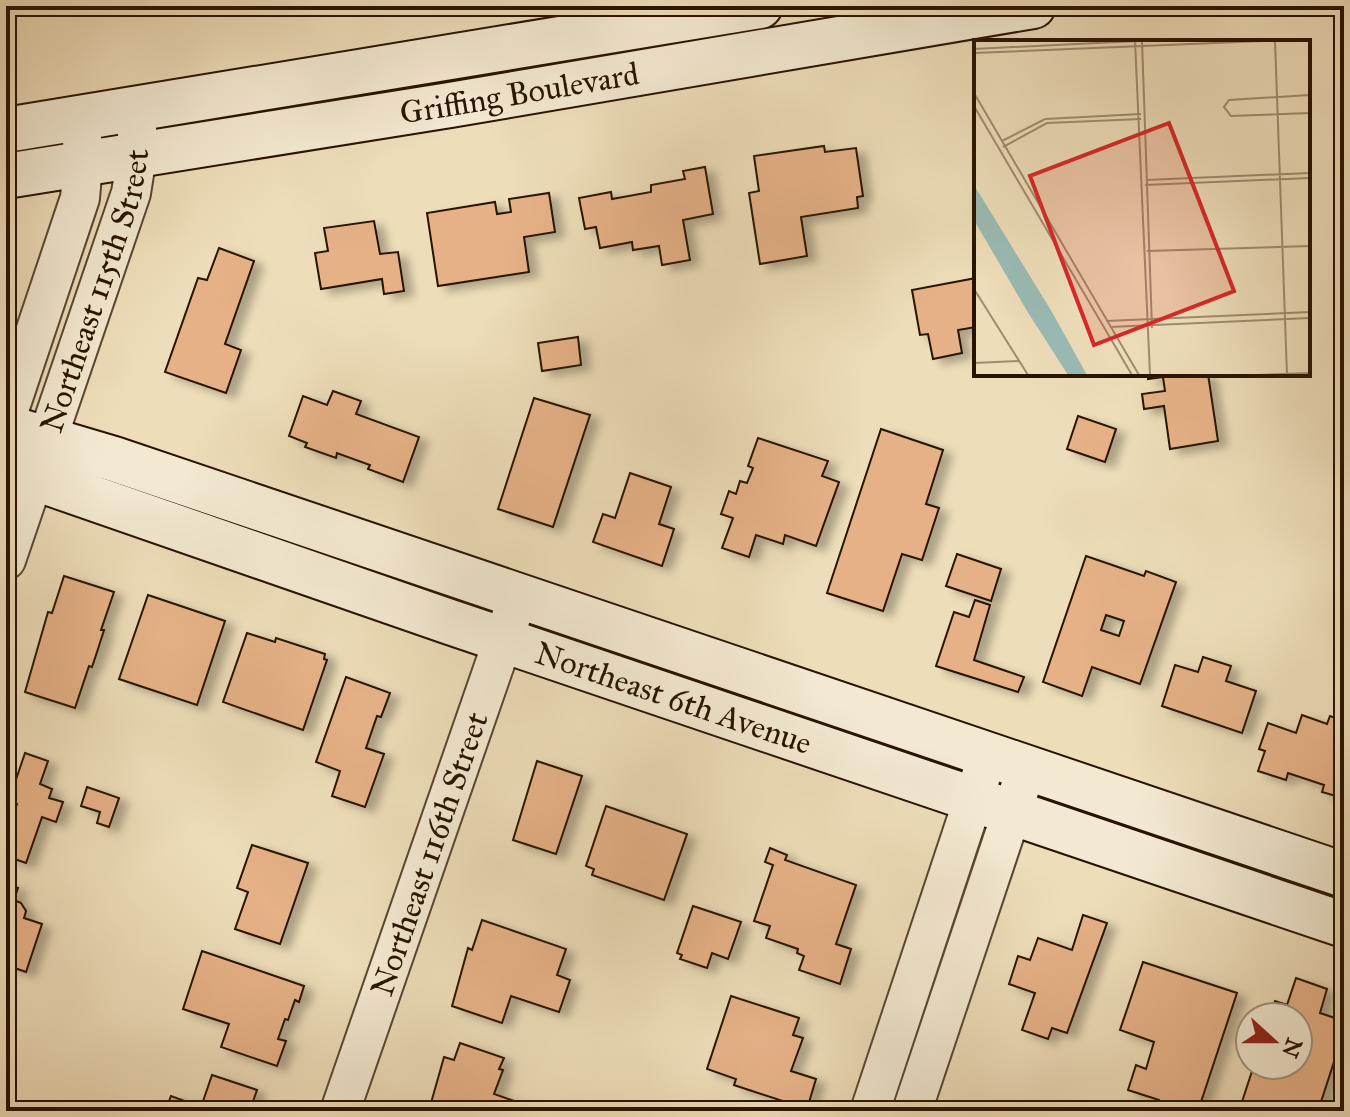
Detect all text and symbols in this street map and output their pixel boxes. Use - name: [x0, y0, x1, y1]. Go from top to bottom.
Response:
- inset map: [974, 40, 1310, 376]
- street label: Griffing Boulevard: [397, 54, 642, 132]
- street label: Northeast 115th Street: [31, 149, 157, 438]
- street label: Northeast 6th Avenue: [530, 633, 817, 763]
- street label: Northeast 116th Street: [362, 707, 496, 1001]
- north arrow: [1234, 1001, 1314, 1081]
- text: N: [1276, 1034, 1308, 1062]

